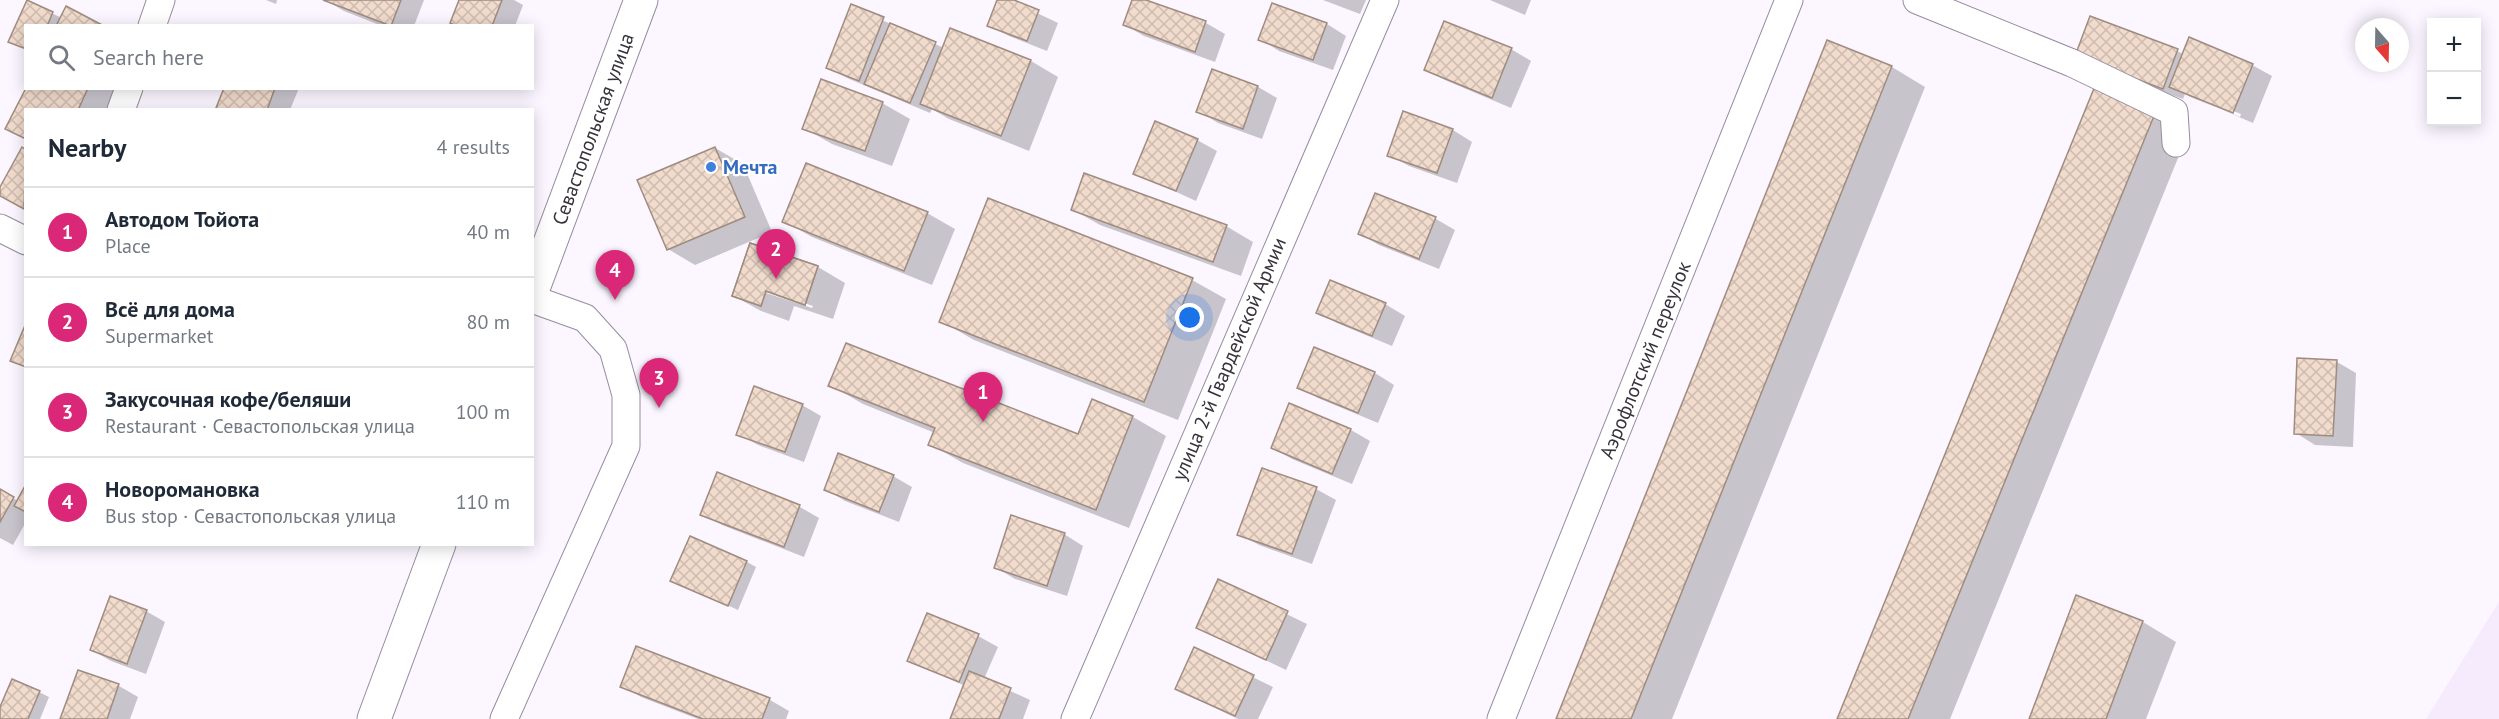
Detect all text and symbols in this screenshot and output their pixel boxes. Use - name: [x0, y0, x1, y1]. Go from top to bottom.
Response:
- north arrow: [2355, 18, 2409, 72]
- map controls: [2427, 18, 2481, 126]
- button: +: [2427, 18, 2481, 72]
- search box: [24, 24, 534, 90]
- street label: Севастопольская улица: [546, 29, 640, 229]
- icon: search: [45, 41, 78, 74]
- text: Search here: [93, 43, 204, 71]
- button: −: [2427, 72, 2481, 126]
- text: Nearby: [48, 131, 126, 164]
- text: 4 results: [437, 134, 510, 160]
- place label: Мечта: [723, 154, 778, 180]
- marker: Мечта: [704, 160, 718, 174]
- text: Автодом Тойота: [105, 205, 259, 233]
- text: 1: [62, 219, 73, 245]
- text: 40 m: [467, 219, 510, 245]
- pin: 2: [756, 230, 796, 279]
- text: Place: [105, 233, 151, 259]
- street label: улица 2-й Гвардейской Армии: [1166, 233, 1292, 485]
- pin: 4: [596, 250, 634, 300]
- street label: Аэрофлотский переулок: [1593, 257, 1697, 463]
- text: Всё для дома: [105, 295, 235, 323]
- your location: [1175, 303, 1204, 332]
- text: 2: [62, 309, 73, 335]
- text: 80 m: [467, 309, 510, 335]
- text: Supermarket: [105, 323, 213, 349]
- pin: 3: [640, 358, 678, 408]
- pin: 1: [964, 372, 1002, 422]
- text: Закусочная кофе/беляши: [105, 385, 351, 413]
- text: 3: [62, 399, 73, 425]
- text: 100 m: [456, 399, 510, 425]
- text: Restaurant · Севастопольская улица: [105, 413, 415, 439]
- text: Новоромановка: [105, 475, 260, 503]
- text: 4: [62, 489, 73, 515]
- text: 110 m: [456, 489, 510, 515]
- text: Bus stop · Севастопольская улица: [105, 503, 396, 529]

